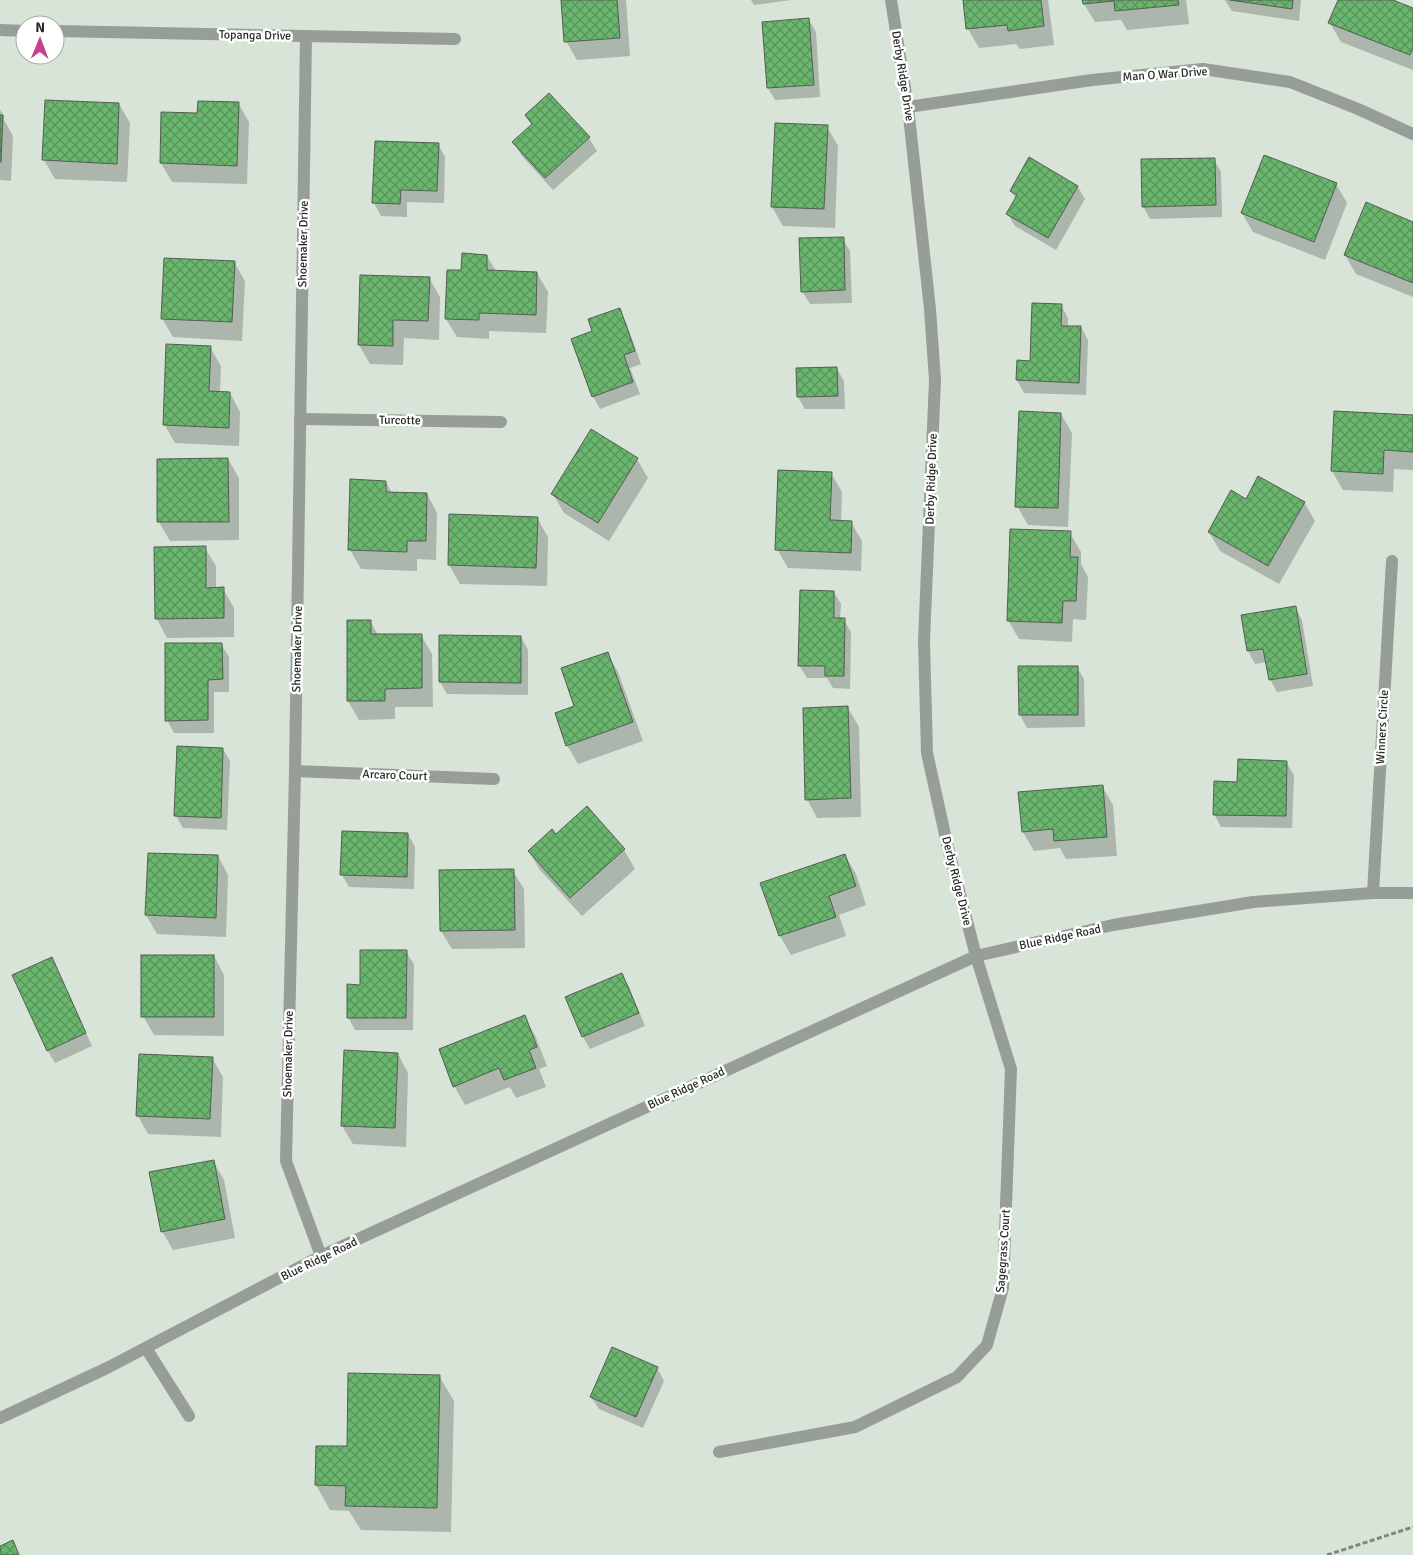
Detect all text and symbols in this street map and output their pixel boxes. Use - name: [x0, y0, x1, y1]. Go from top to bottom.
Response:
- north arrow: [15, 15, 65, 65]
- text: N: [35, 19, 45, 36]
- street label: Topanga Drive: [219, 27, 291, 44]
- street label: Derby Ridge Drive: [888, 30, 917, 122]
- street label: Man O War Drive: [1122, 64, 1208, 85]
- street label: Shoemaker Drive: [295, 200, 312, 288]
- street label: Turcotte: [379, 413, 421, 428]
- street label: Derby Ridge Drive: [922, 433, 941, 525]
- street label: Shoemaker Drive: [289, 605, 306, 693]
- street label: Winners Circle: [1373, 689, 1392, 765]
- street label: Arcaro Court: [362, 767, 428, 784]
- street label: Derby Ridge Drive: [938, 835, 975, 927]
- street label: Blue Ridge Road: [1018, 921, 1102, 953]
- street label: Shoemaker Drive: [280, 1010, 297, 1098]
- street label: Blue Ridge Road: [645, 1064, 727, 1113]
- street label: Sagegrass Court: [993, 1209, 1014, 1293]
- street label: Blue Ridge Road: [278, 1234, 360, 1284]

